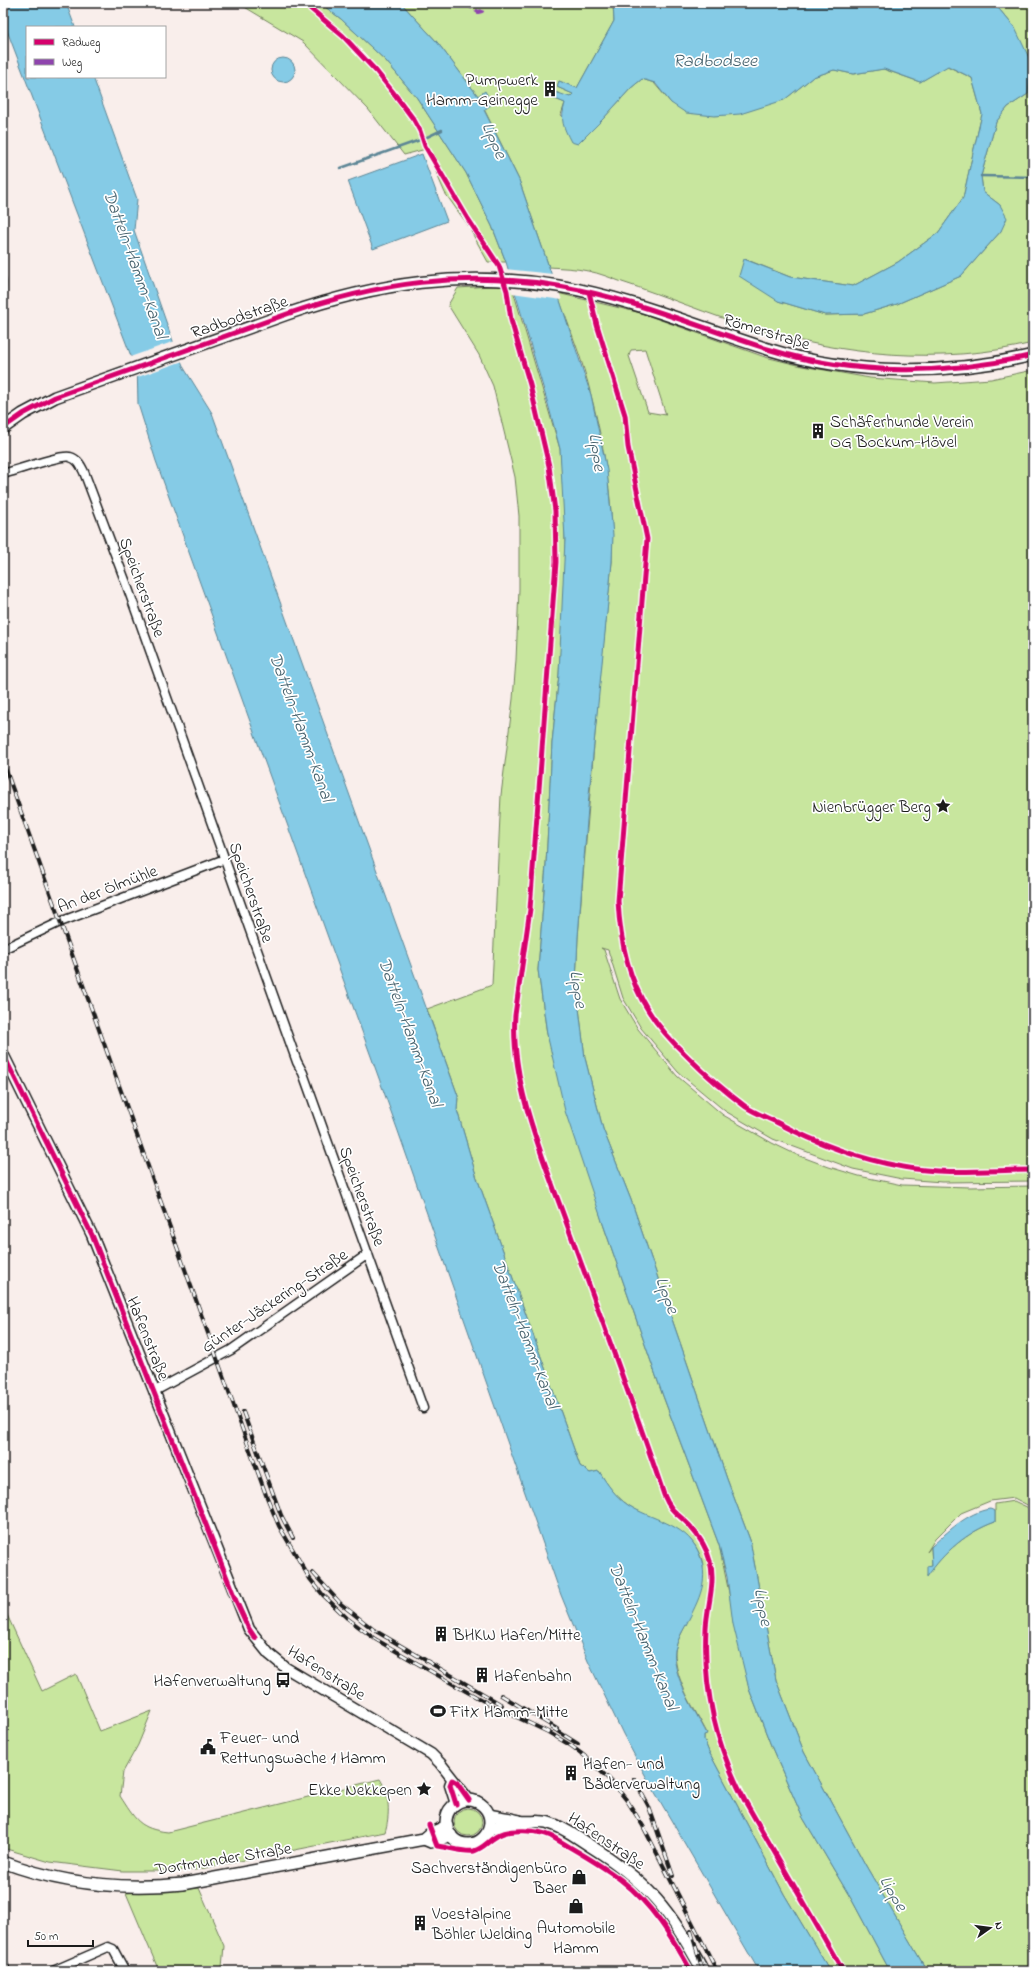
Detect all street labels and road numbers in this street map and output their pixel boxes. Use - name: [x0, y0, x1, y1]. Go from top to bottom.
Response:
- street label: Radbodstraße: [188, 289, 292, 346]
- street label: Römerstraße: [720, 307, 813, 358]
- street label: Speicherstraße: [112, 534, 171, 641]
- street label: Speicherstraße: [222, 839, 280, 946]
- street label: An der Ölmühle: [54, 859, 161, 920]
- street label: Speicherstraße: [332, 1143, 391, 1250]
- street label: Günter-Jäckering-Straße: [197, 1243, 354, 1361]
- street label: Hafenstraße: [119, 1293, 176, 1385]
- street label: Hafenstraße: [282, 1639, 371, 1707]
- street label: Hafenstraße: [563, 1806, 650, 1876]
- street label: Dortmunder Straße: [152, 1836, 294, 1883]

